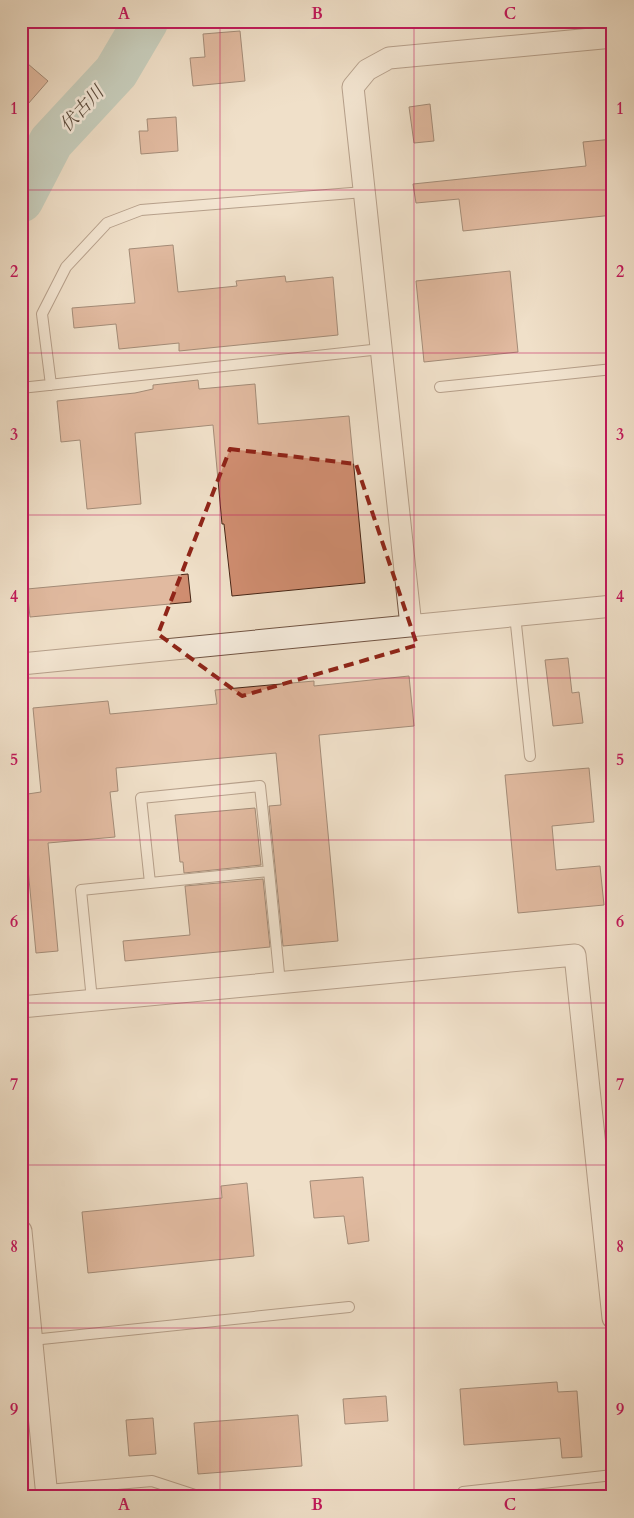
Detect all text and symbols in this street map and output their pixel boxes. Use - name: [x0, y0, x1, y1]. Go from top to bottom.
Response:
- text: A: [118, 3, 130, 25]
- text: B: [311, 3, 323, 25]
- text: C: [504, 3, 516, 25]
- water label: 伏古川: [54, 79, 111, 137]
- text: 1: [10, 98, 18, 120]
- text: 1: [616, 98, 624, 120]
- text: 2: [10, 261, 18, 283]
- text: 2: [616, 261, 624, 283]
- text: 3: [10, 424, 18, 446]
- text: 3: [616, 424, 624, 446]
- text: 4: [10, 586, 18, 608]
- text: 4: [616, 586, 624, 608]
- text: 5: [10, 749, 18, 771]
- text: 5: [616, 749, 624, 771]
- text: 6: [10, 911, 18, 933]
- text: 6: [616, 911, 624, 933]
- text: 7: [10, 1074, 18, 1096]
- text: 7: [616, 1074, 624, 1096]
- text: 8: [10, 1236, 18, 1258]
- text: 8: [616, 1236, 624, 1258]
- text: 9: [10, 1399, 18, 1421]
- text: 9: [616, 1399, 624, 1421]
- text: A: [118, 1494, 130, 1516]
- text: B: [311, 1494, 323, 1516]
- text: C: [504, 1494, 516, 1516]

